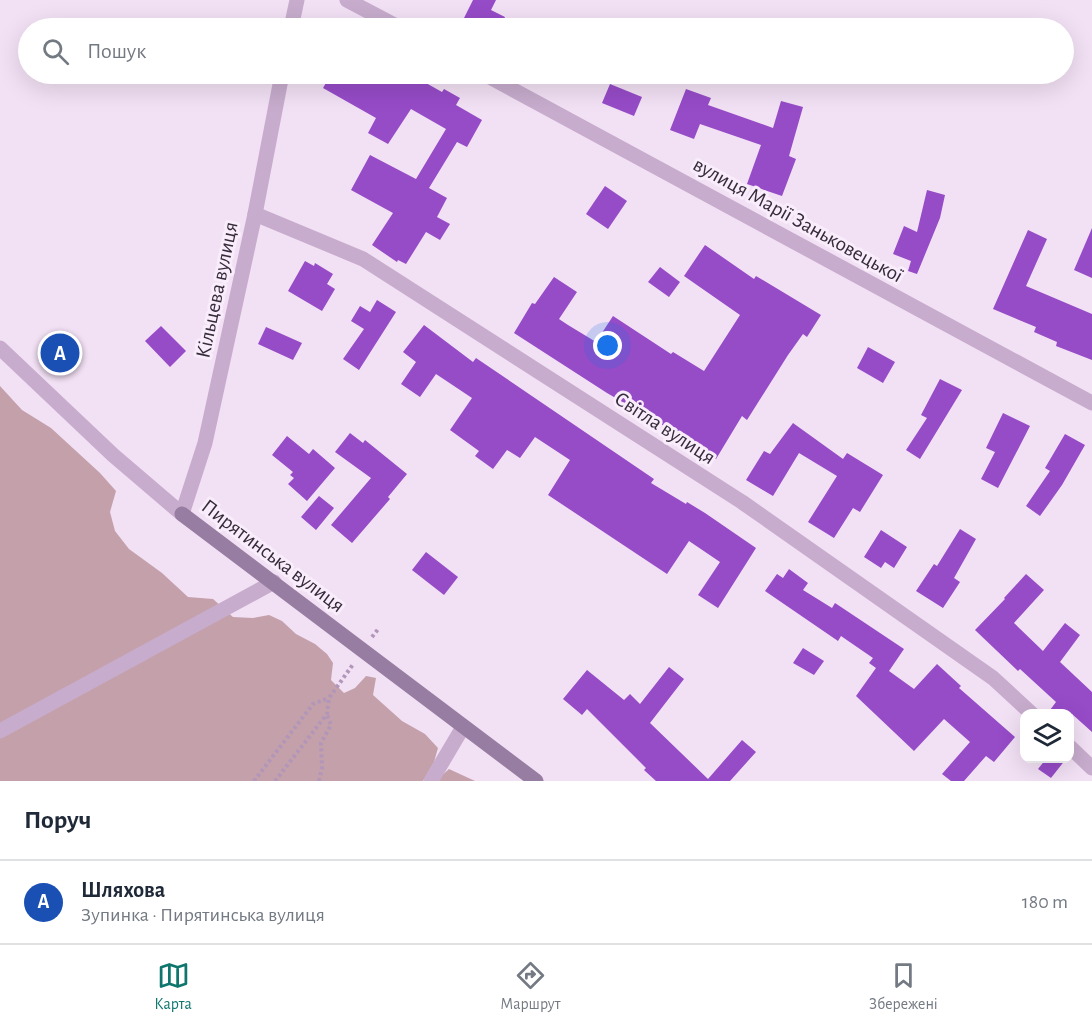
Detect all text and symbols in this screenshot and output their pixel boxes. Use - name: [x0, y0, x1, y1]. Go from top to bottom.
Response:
- search box: [18, 18, 1074, 84]
- icon: search: [39, 35, 72, 68]
- text: Пошук: [87, 40, 146, 62]
- street label: вулиця Марії Заньковецької: [690, 154, 906, 286]
- street label: Кільцева вулиця: [192, 220, 242, 360]
- pin: A: [40, 330, 80, 376]
- your location: [593, 331, 622, 360]
- street label: Світла вулиця: [611, 388, 719, 468]
- street label: Пирятинська вулиця: [198, 496, 348, 616]
- map controls: [1020, 709, 1074, 763]
- button: layers: [1020, 709, 1074, 763]
- text: Поруч: [24, 807, 91, 833]
- text: Шляхова: [81, 879, 165, 901]
- text: A: [38, 892, 50, 912]
- text: 180 m: [1022, 892, 1068, 912]
- text: Зупинка · Пирятинська вулиця: [81, 905, 325, 925]
- tab: Карта: [154, 959, 192, 1014]
- tab: Маршрут: [500, 959, 560, 1014]
- tab: Збережені: [869, 959, 938, 1014]

